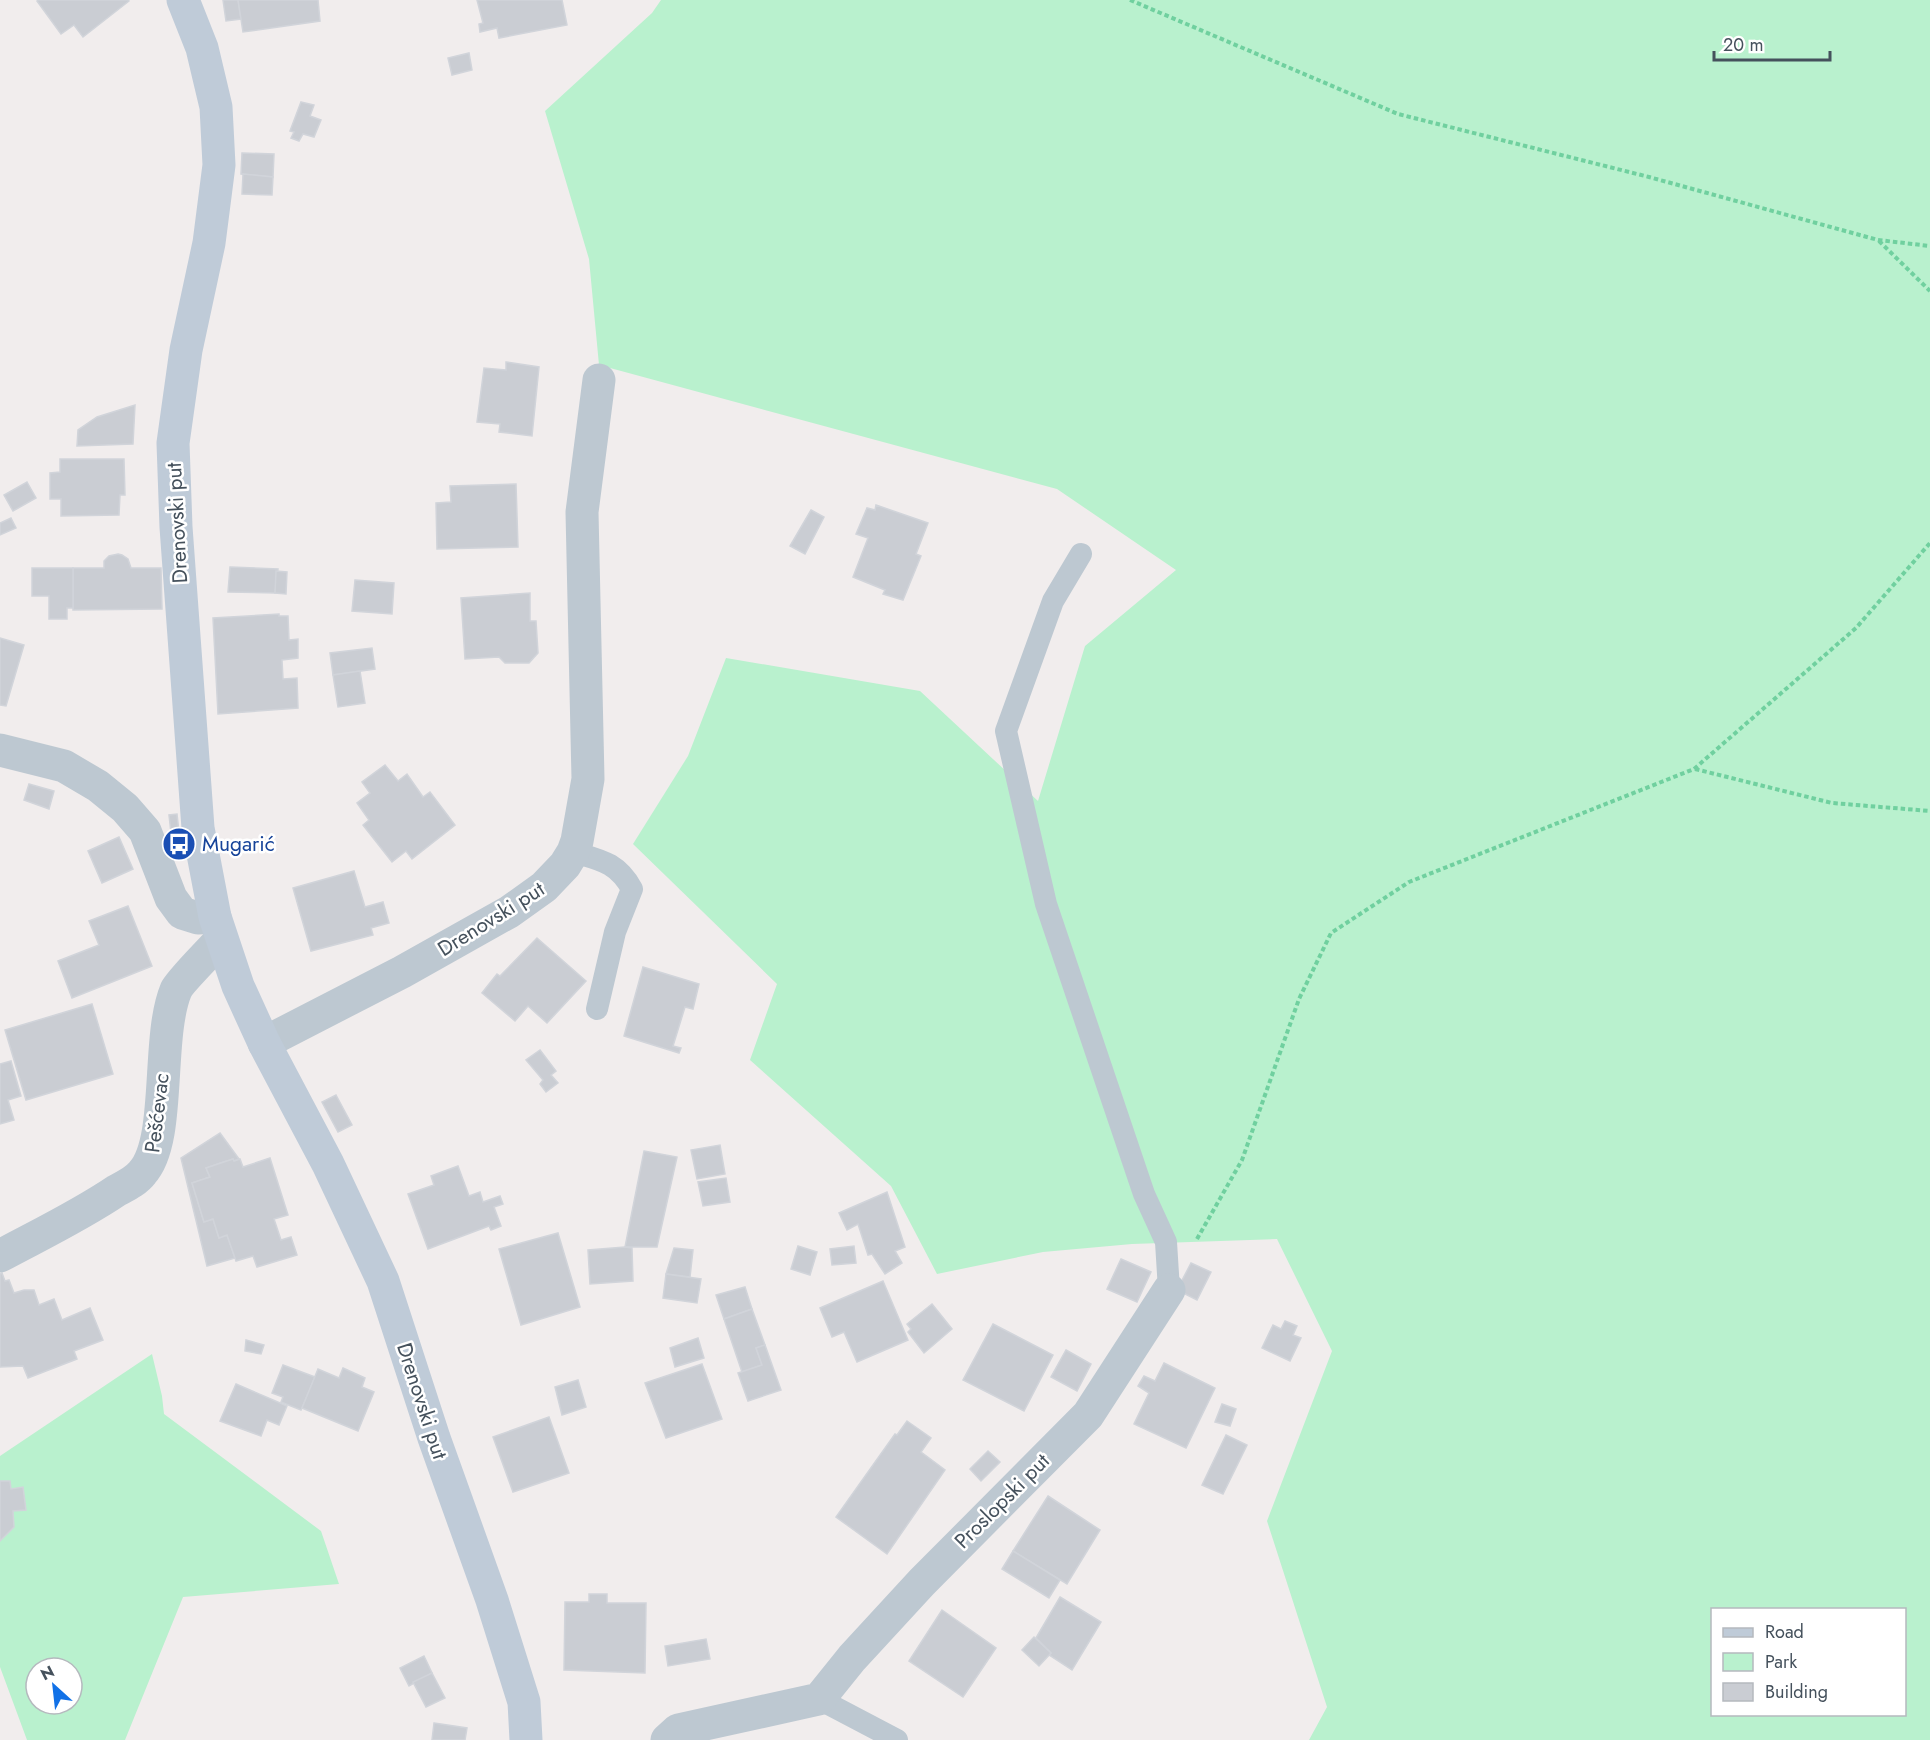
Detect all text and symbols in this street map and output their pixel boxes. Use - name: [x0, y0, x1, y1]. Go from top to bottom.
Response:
- scale bar: [1714, 24, 1830, 62]
- text: 20 m: [1723, 32, 1763, 58]
- street label: Drenovski put: [159, 462, 195, 584]
- bus stop icon: Mugarić: [161, 826, 197, 862]
- place label: Mugarić: [202, 829, 275, 859]
- street label: Drenovski put: [432, 874, 550, 964]
- street label: Pešćevac: [137, 1071, 177, 1155]
- street label: Drenovski put: [389, 1339, 455, 1463]
- street label: Proslopski put: [948, 1447, 1056, 1555]
- legend: [1711, 1608, 1906, 1716]
- text: Road: [1765, 1619, 1804, 1645]
- text: Park: [1765, 1649, 1797, 1675]
- north arrow: [24, 1656, 84, 1716]
- text: N: [37, 1660, 58, 1686]
- text: Building: [1765, 1679, 1828, 1705]

